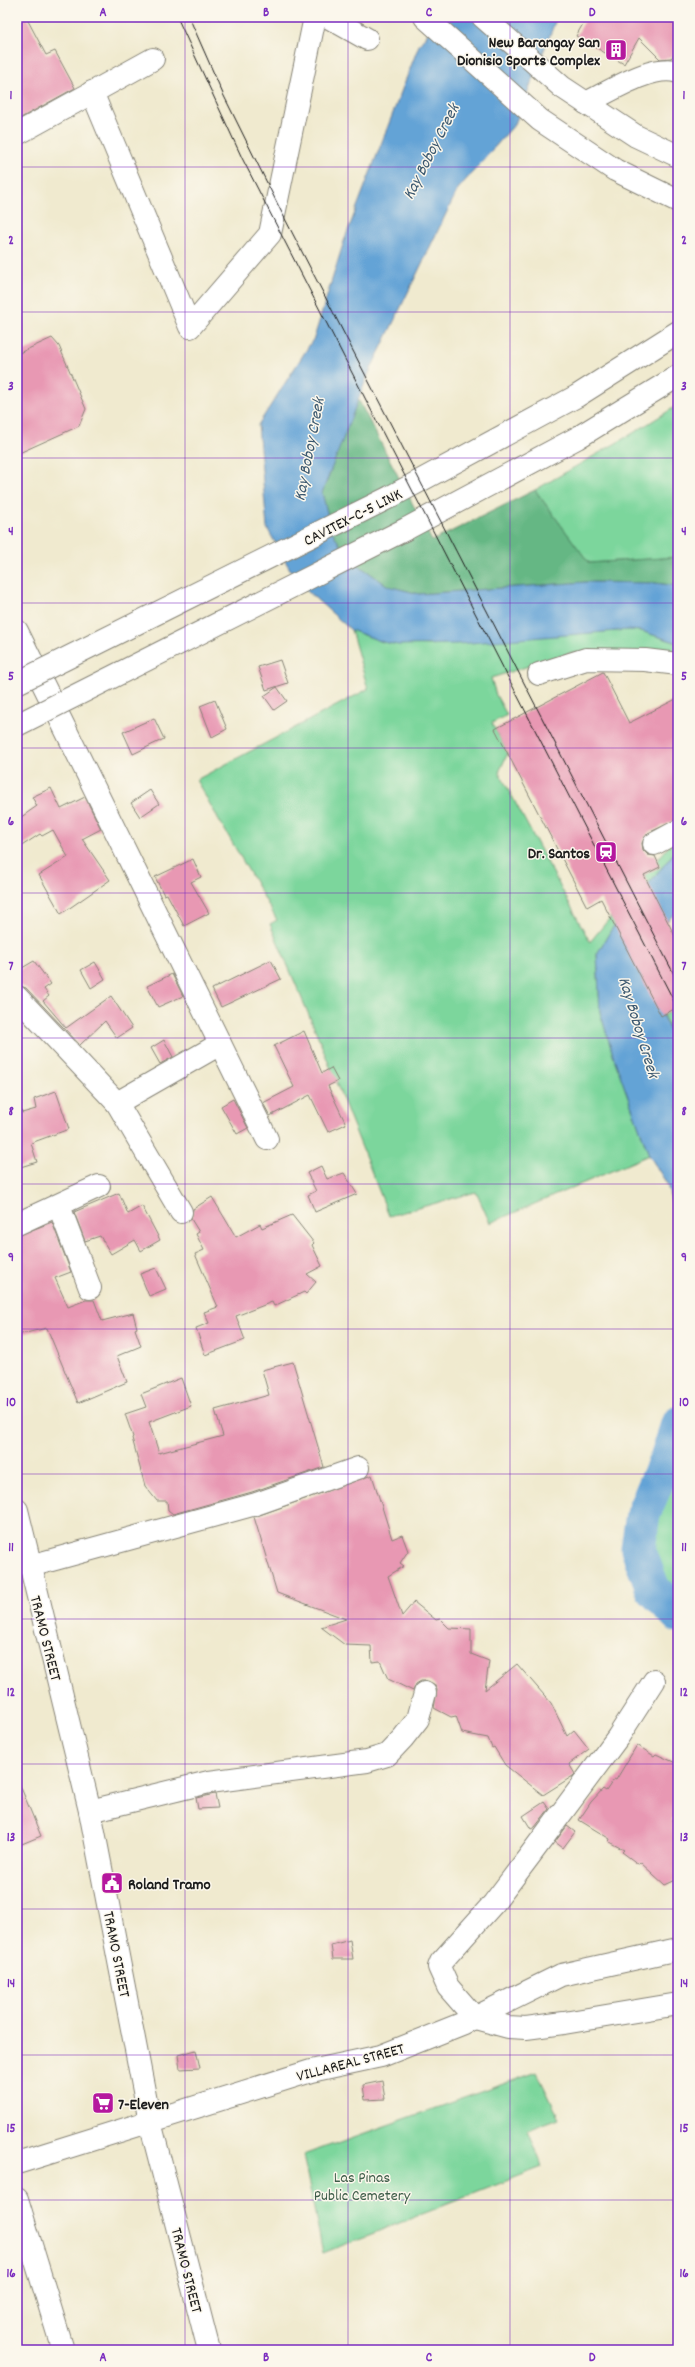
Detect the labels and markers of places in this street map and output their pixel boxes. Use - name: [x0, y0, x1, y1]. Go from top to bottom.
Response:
- place label: New Barangay San Dionisio Sports Complex: [457, 32, 600, 73]
- building icon: New Barangay San Dionisio Sports Complex: [603, 37, 629, 63]
- station icon: Dr. Santos: [593, 839, 619, 865]
- place label: Dr. Santos: [528, 843, 590, 866]
- public building icon: Roland Tramo: [99, 1870, 125, 1896]
- place label: Roland Tramo: [128, 1874, 211, 1897]
- supermarket icon: 7-Eleven: [90, 2090, 116, 2116]
- place label: 7-Eleven: [118, 2094, 169, 2117]

